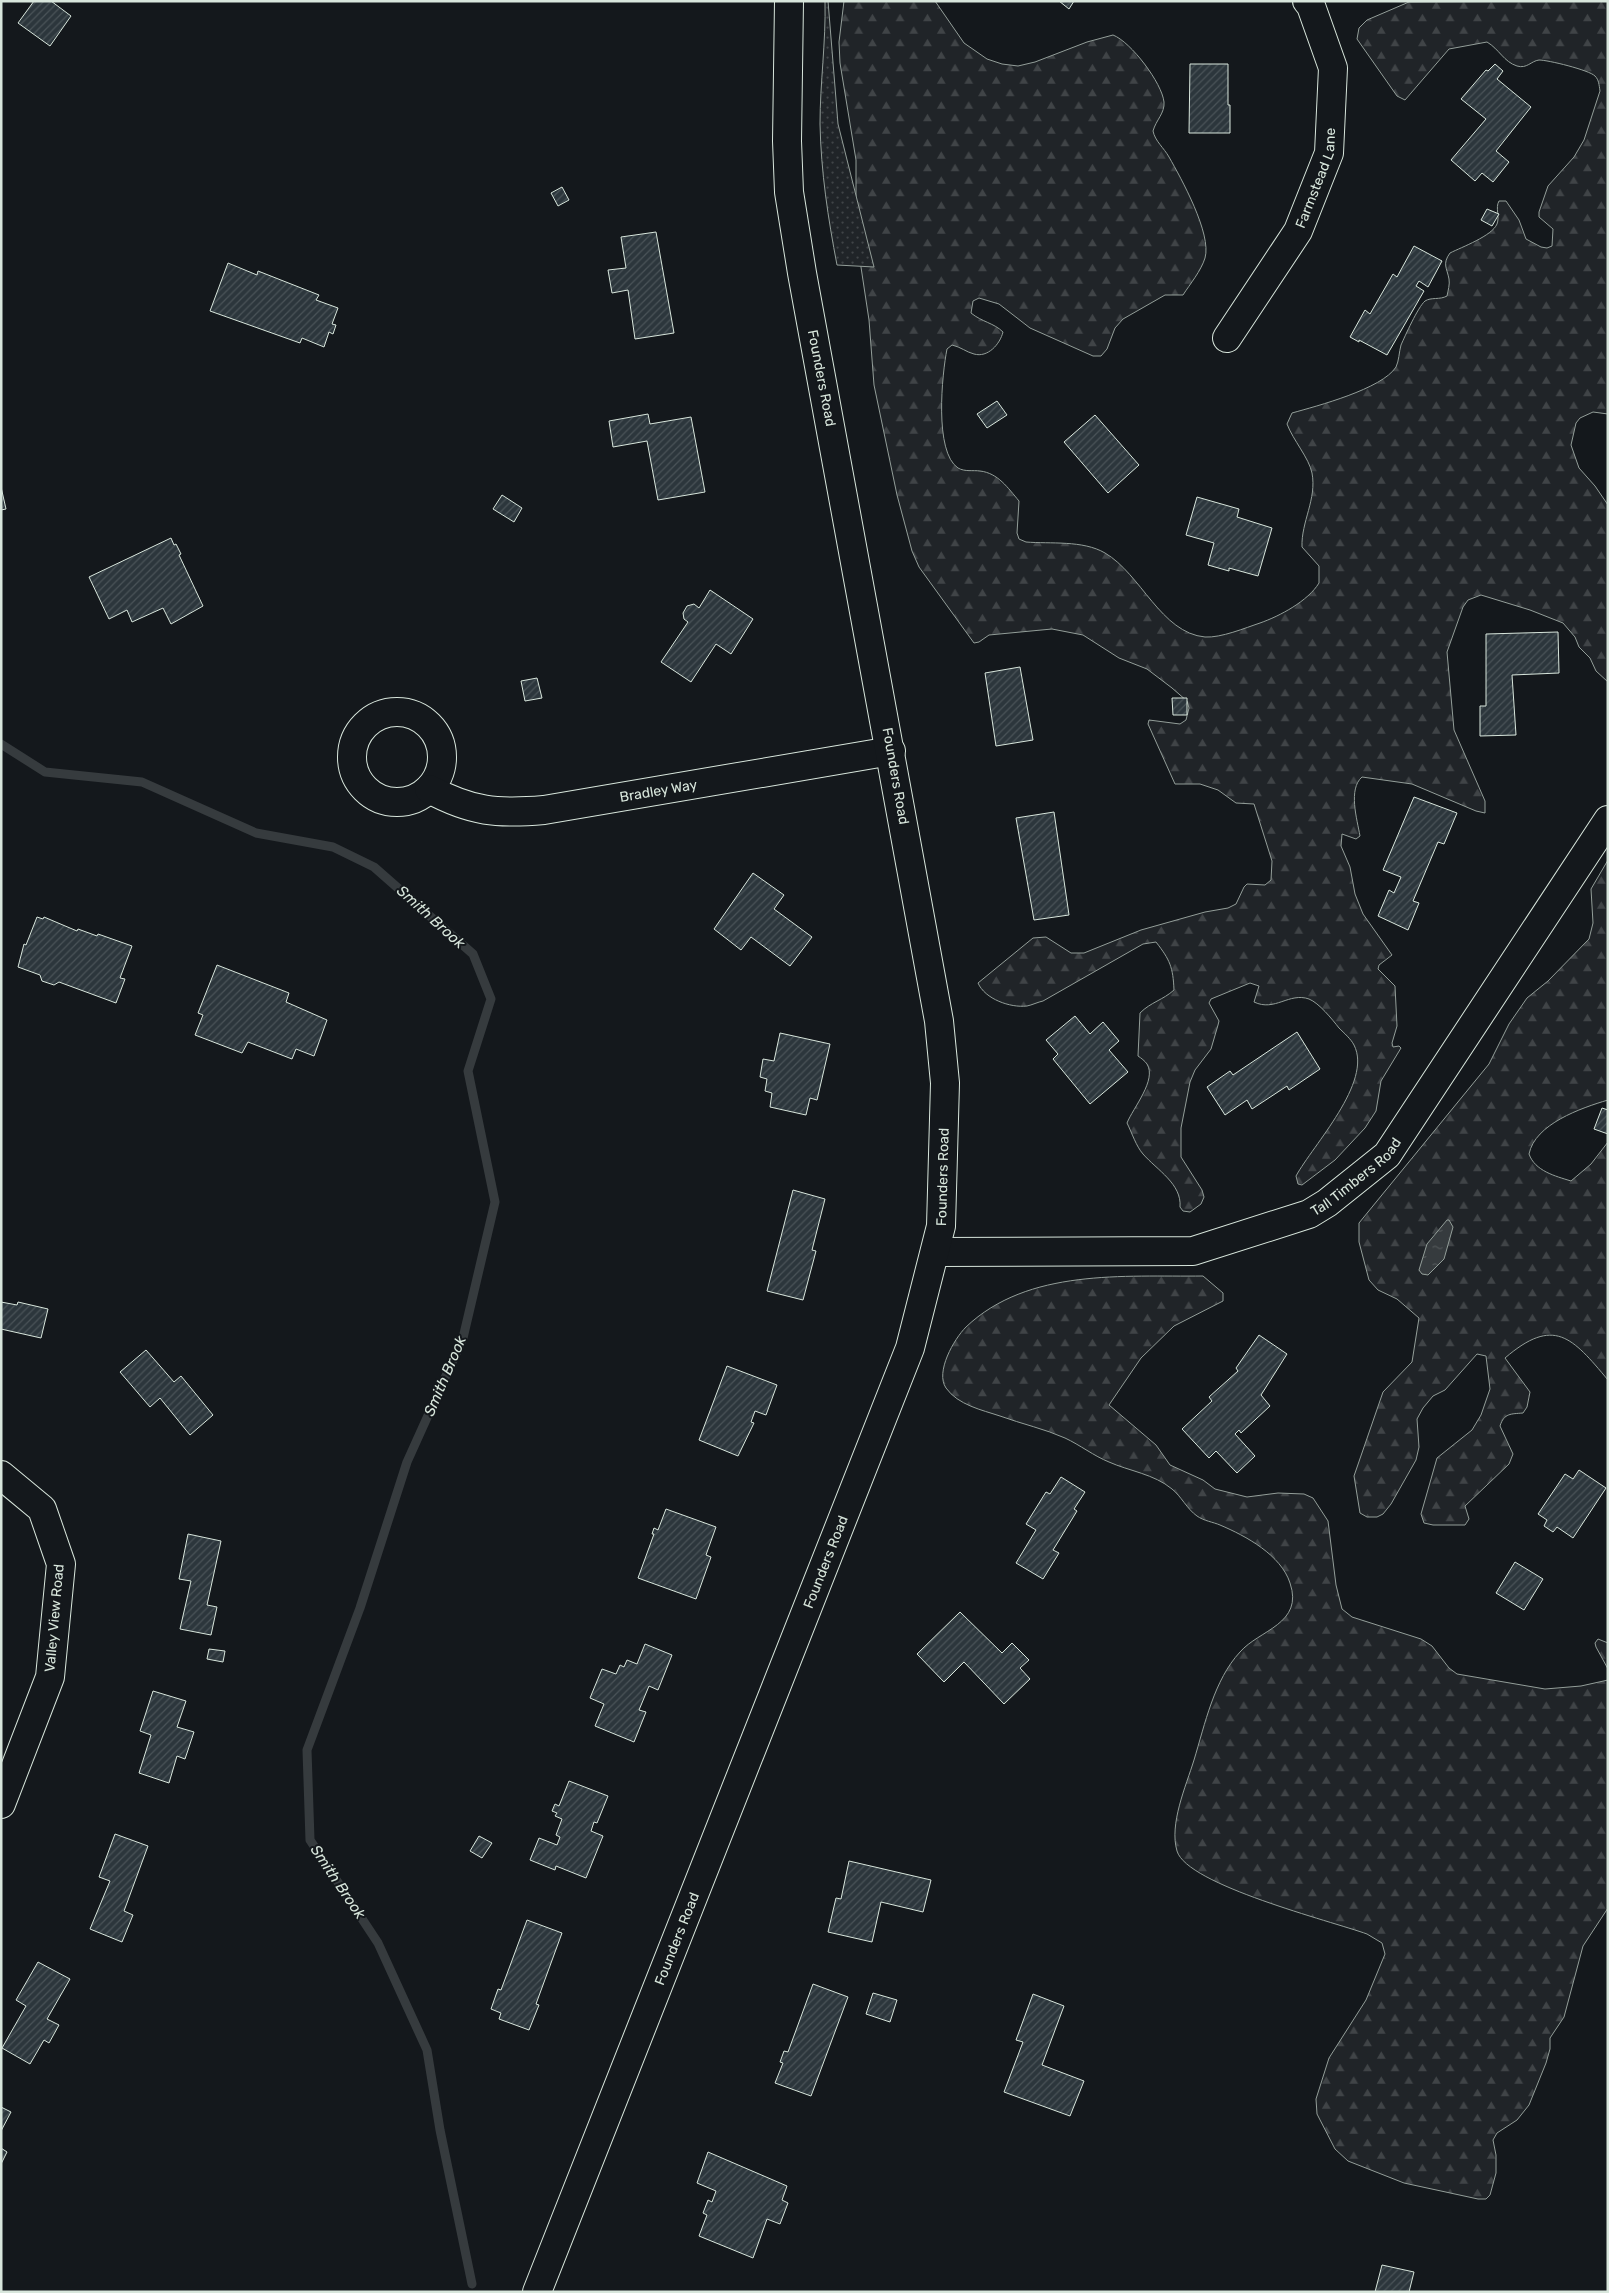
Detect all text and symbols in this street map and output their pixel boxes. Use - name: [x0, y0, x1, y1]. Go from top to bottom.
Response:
- street label: Farmstead Lane: [1292, 127, 1339, 231]
- street label: Founders Road: [804, 328, 839, 428]
- street label: Founders Road: [879, 726, 912, 826]
- street label: Bradley Way: [618, 776, 699, 806]
- water label: Smith Brook: [393, 882, 469, 952]
- street label: Founders Road: [933, 1128, 953, 1226]
- street label: Tall Timbers Road: [1308, 1135, 1405, 1220]
- water label: Smith Brook: [420, 1333, 470, 1419]
- street label: Founders Road: [800, 1513, 852, 1611]
- street label: Valley View Road: [41, 1563, 68, 1673]
- water label: Smith Brook: [307, 1842, 370, 1923]
- street label: Founders Road: [651, 1890, 703, 1988]

